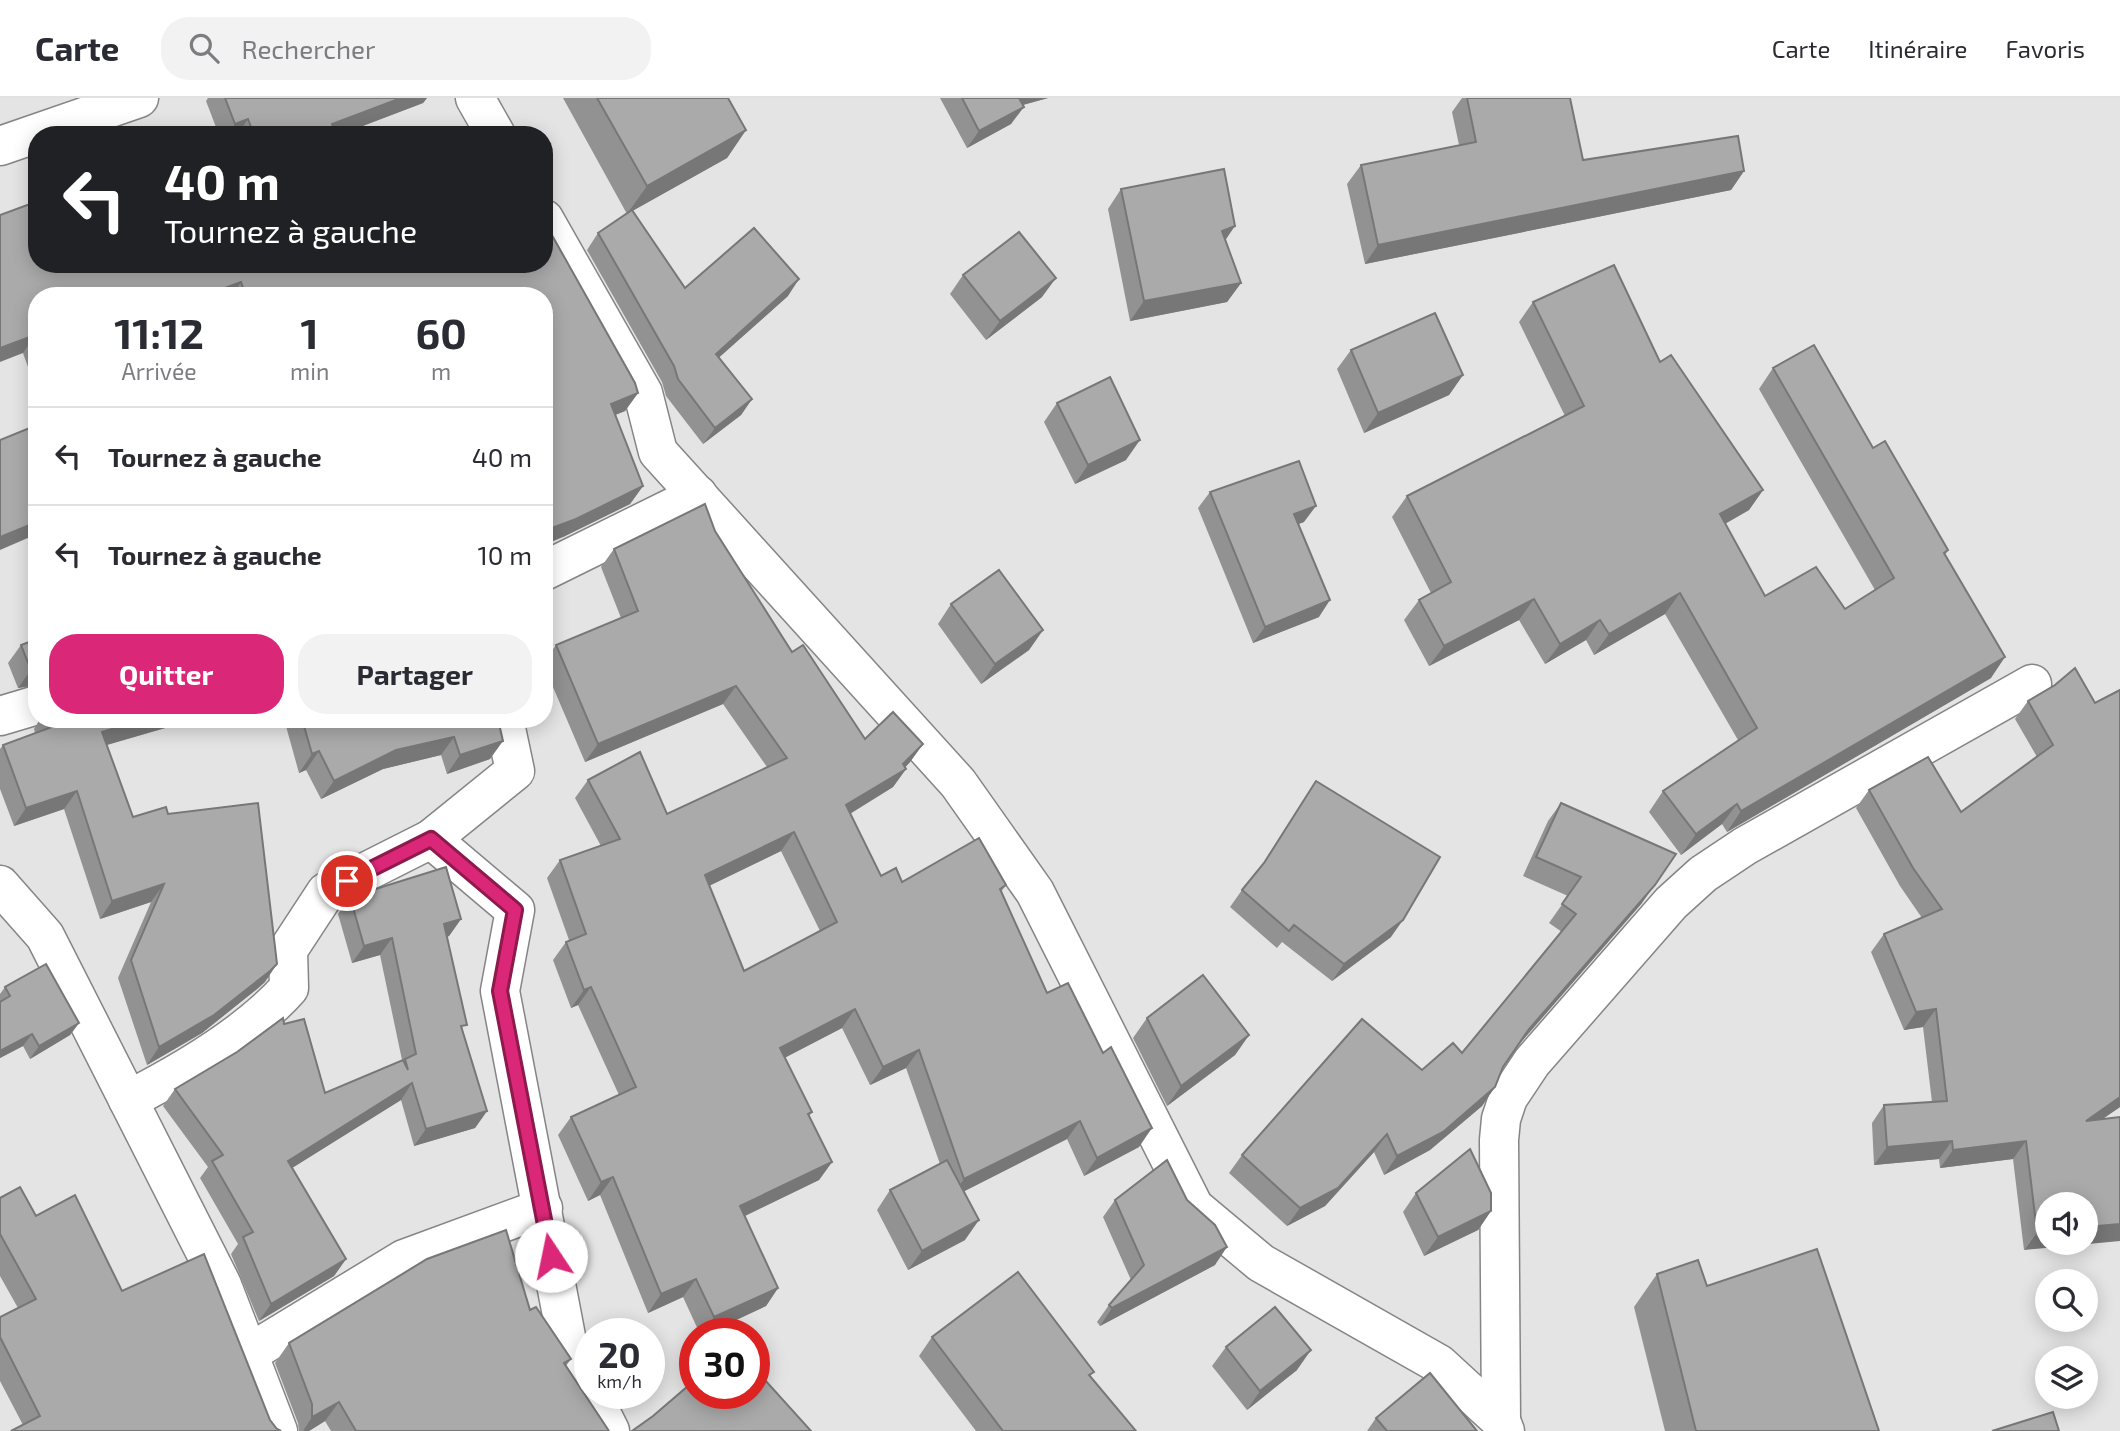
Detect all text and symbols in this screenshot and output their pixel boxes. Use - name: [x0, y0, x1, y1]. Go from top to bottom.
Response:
- search box: [161, 17, 651, 80]
- text: Carte: [35, 28, 119, 68]
- icon: search: [185, 29, 223, 67]
- text: Rechercher: [241, 33, 375, 64]
- text: Carte: [1772, 34, 1830, 63]
- text: Itinéraire: [1868, 34, 1967, 63]
- text: Favoris: [2005, 34, 2085, 63]
- text: 40 m: [164, 151, 280, 210]
- icon: left: [49, 154, 140, 245]
- text: Tournez à gauche: [164, 211, 417, 249]
- text: 11:12: [114, 307, 204, 357]
- text: 1: [301, 307, 319, 357]
- text: 60: [415, 307, 467, 357]
- text: Arrivée: [121, 357, 197, 385]
- text: min: [290, 357, 329, 385]
- text: m: [431, 357, 451, 385]
- icon: left: [49, 437, 87, 475]
- text: Tournez à gauche: [108, 441, 322, 472]
- text: 40 m: [472, 441, 532, 472]
- icon: left: [49, 535, 87, 573]
- text: Tournez à gauche: [108, 539, 322, 570]
- text: 10 m: [477, 539, 532, 570]
- button: Quitter: [49, 634, 284, 714]
- button: Partager: [298, 634, 532, 714]
- pin: [317, 851, 377, 911]
- icon: arrive: [328, 862, 366, 900]
- map controls: [2035, 1192, 2098, 1409]
- button: sound: [2035, 1192, 2098, 1255]
- position arrow: [514, 1219, 588, 1293]
- button: search: [2035, 1269, 2098, 1332]
- speed limit sign: 30: [679, 1318, 770, 1409]
- text: 20: [598, 1333, 641, 1375]
- button: layers: [2035, 1346, 2098, 1409]
- text: km/h: [597, 1370, 642, 1392]

